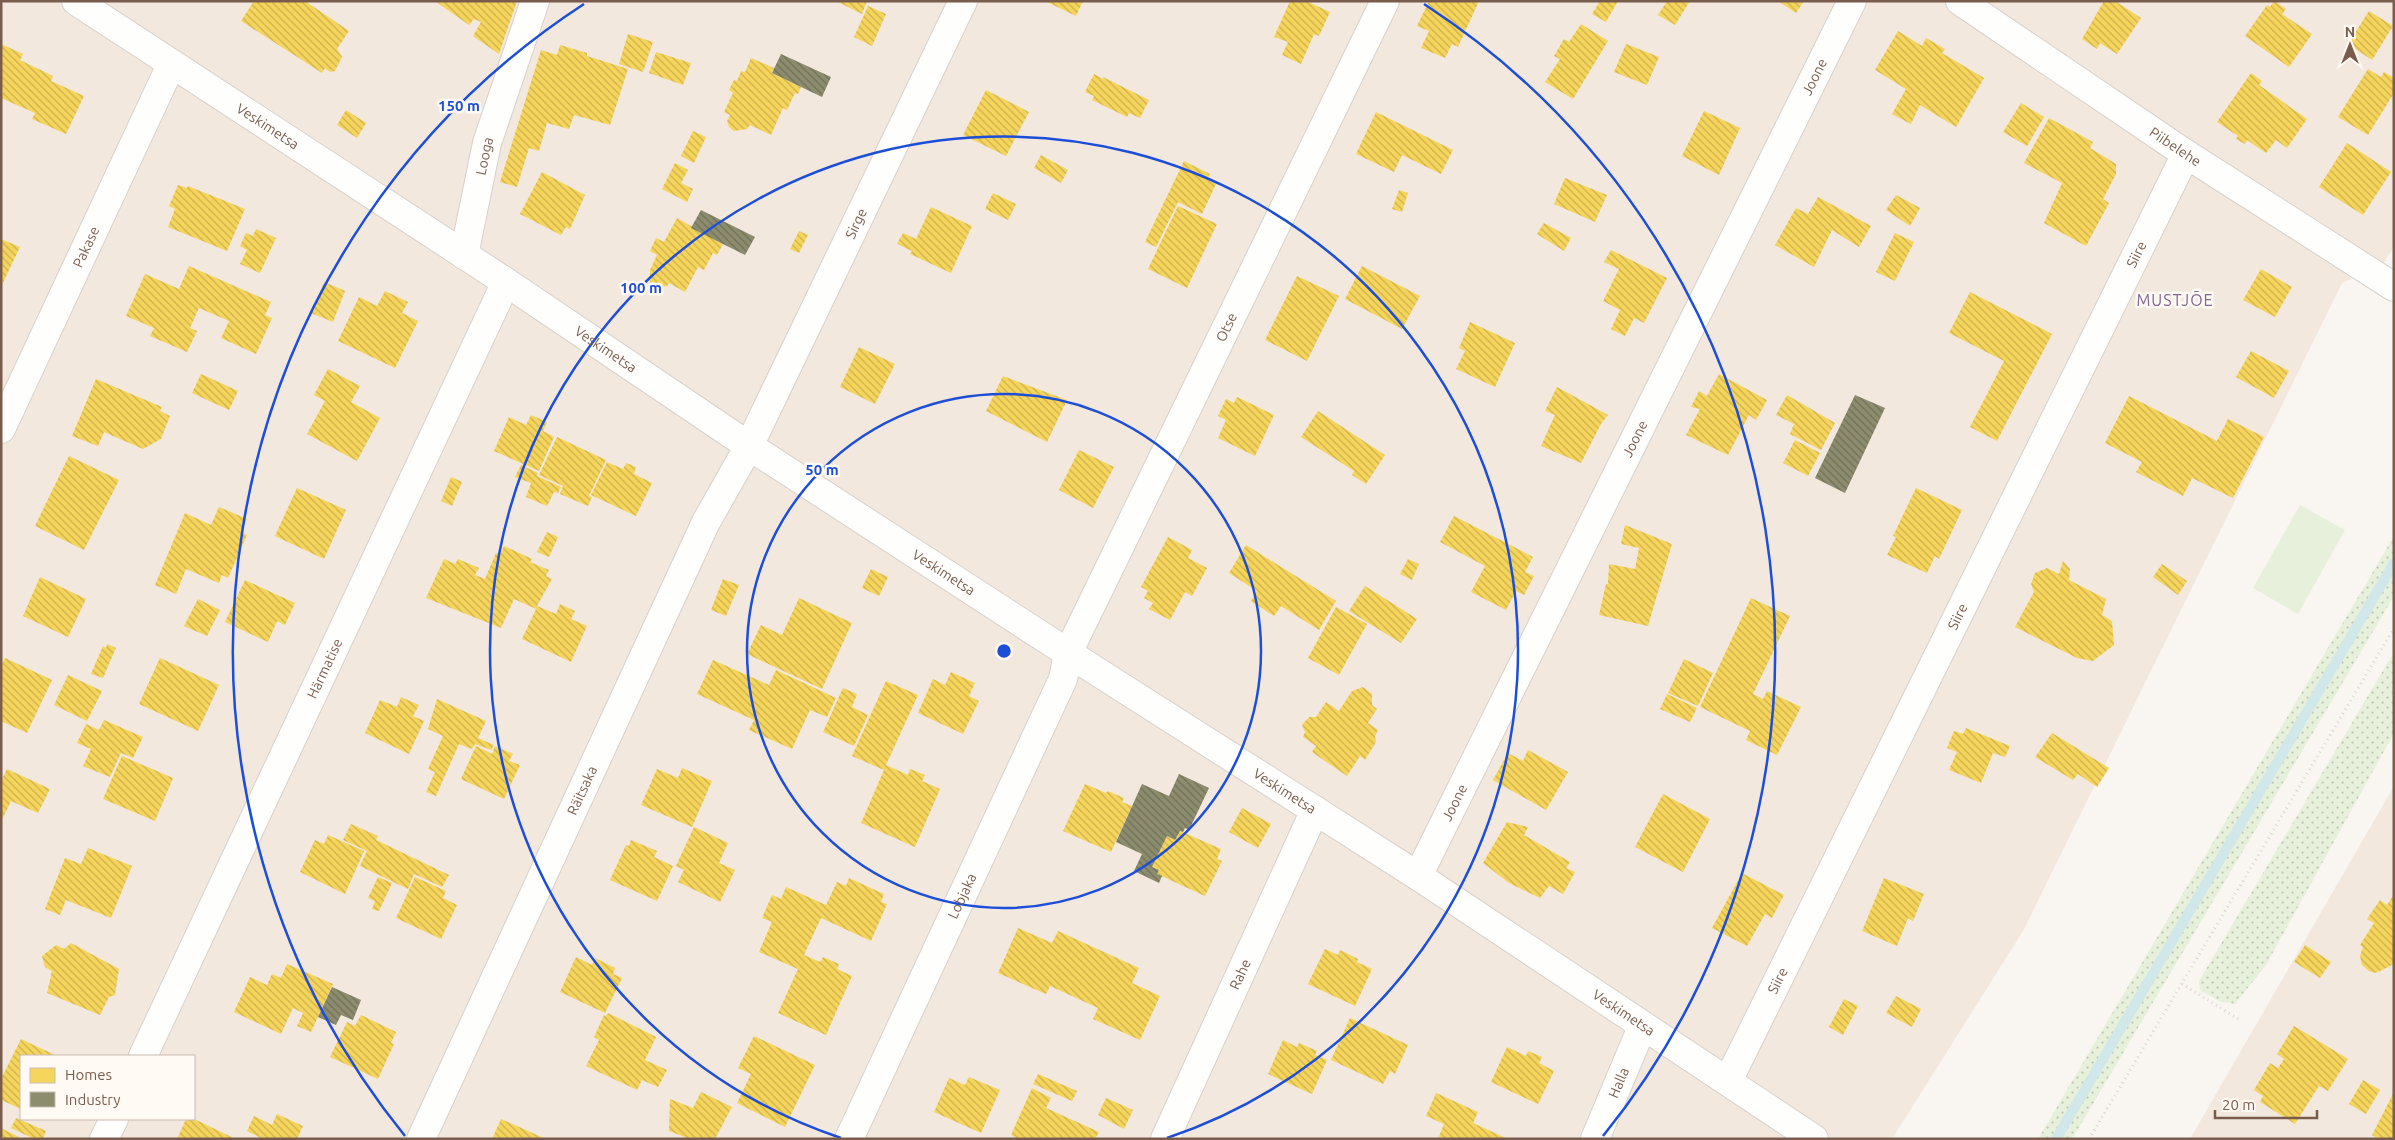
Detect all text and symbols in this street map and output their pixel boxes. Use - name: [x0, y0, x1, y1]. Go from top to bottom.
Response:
- north arrow: [2325, 20, 2375, 70]
- text: N: [2345, 24, 2355, 40]
- street label: Joone: [1799, 56, 1830, 98]
- text: 150 m: [438, 97, 480, 114]
- street label: Veskimetsa: [233, 100, 302, 152]
- street label: Piibelehe: [2147, 124, 2204, 169]
- street label: Looga: [473, 135, 497, 177]
- street label: Sirge: [842, 206, 870, 241]
- street label: Pakase: [70, 224, 103, 270]
- street label: Siire: [2123, 239, 2150, 270]
- text: 100 m: [620, 279, 662, 296]
- district label: MUSTJÕE: [2136, 290, 2214, 309]
- street label: Otse: [1213, 310, 1240, 344]
- street label: Veskimetsa: [572, 323, 640, 376]
- street label: Joone: [1619, 418, 1651, 460]
- text: 50 m: [805, 461, 839, 478]
- street label: Veskimetsa: [909, 546, 978, 598]
- street label: Siire: [1944, 601, 1971, 632]
- street label: Härmatise: [304, 636, 346, 701]
- centre of rings: [995, 642, 1013, 660]
- street label: Räitsaka: [564, 763, 600, 818]
- street label: Veskimetsa: [1250, 765, 1319, 817]
- street label: Joone: [1439, 782, 1470, 824]
- street label: Lobjaka: [945, 871, 980, 921]
- street label: Rahe: [1226, 957, 1254, 992]
- street label: Siire: [1764, 965, 1791, 996]
- street label: Veskimetsa: [1590, 986, 1658, 1039]
- legend: [20, 1055, 195, 1120]
- street label: Halla: [1605, 1065, 1632, 1100]
- text: Homes: [65, 1066, 112, 1083]
- scale bar: [2215, 1088, 2318, 1120]
- text: Industry: [65, 1091, 120, 1108]
- text: 20 m: [2222, 1096, 2255, 1113]

